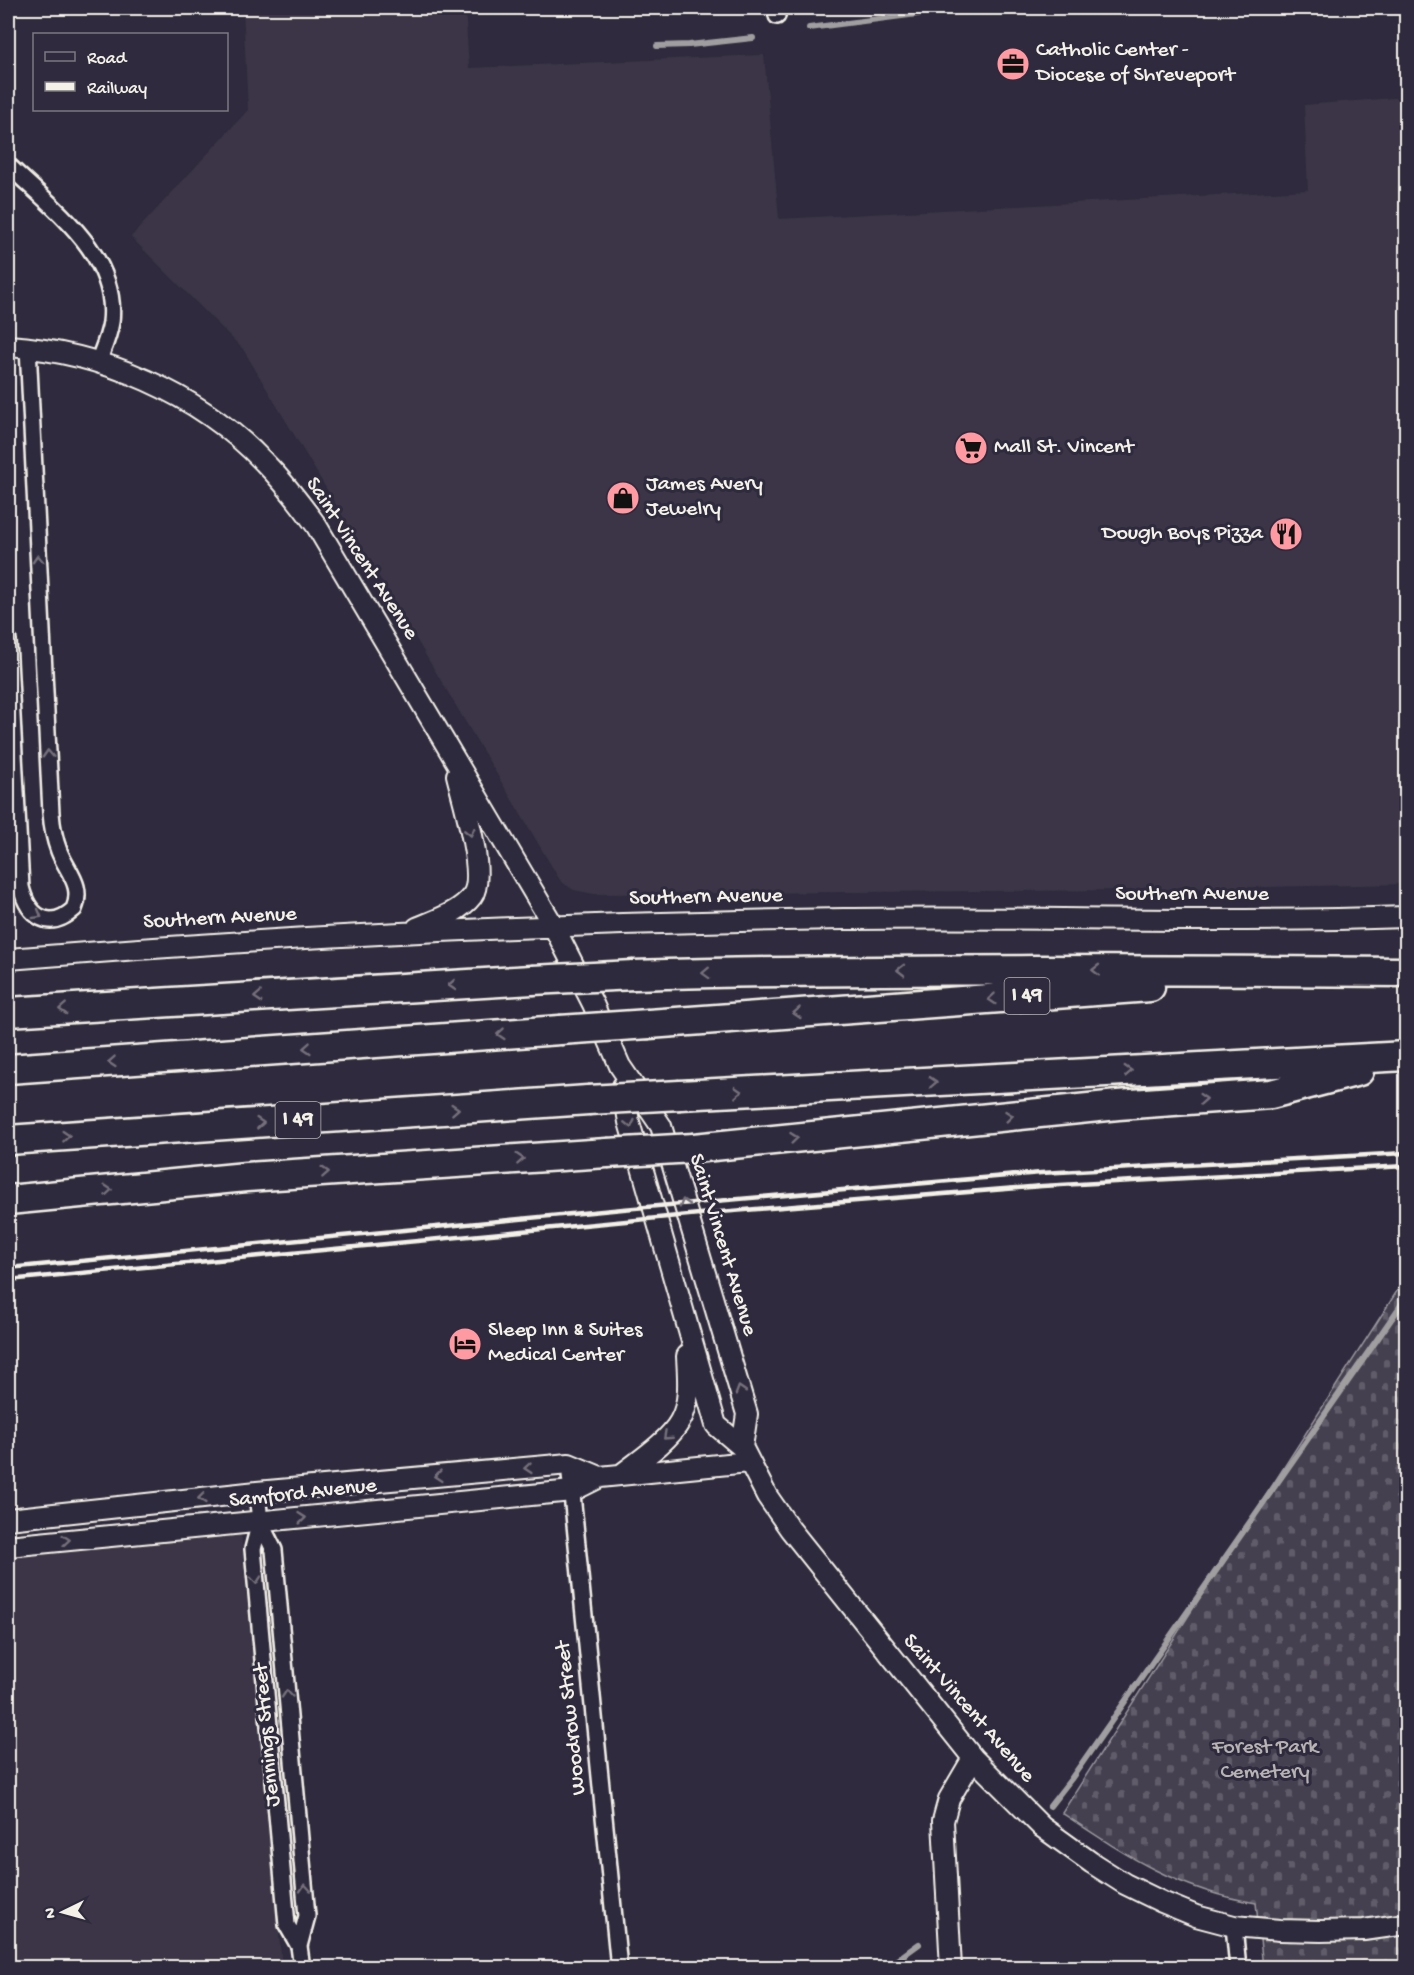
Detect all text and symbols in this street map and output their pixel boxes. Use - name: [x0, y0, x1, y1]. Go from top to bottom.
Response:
- legend: [33, 33, 228, 111]
- place label: Catholic Center - Diocese of Shreveport: [1034, 38, 1237, 89]
- office icon: Catholic Center - Diocese of Shreveport: [995, 46, 1031, 82]
- text: Road: [87, 49, 128, 70]
- text: Railway: [87, 79, 147, 100]
- supermarket icon: Mall St. Vincent: [953, 430, 989, 466]
- place label: Mall St. Vincent: [994, 435, 1135, 461]
- place label: James Avery Jewelry: [646, 472, 763, 523]
- street label: Saint Vincent Avenue: [299, 473, 424, 646]
- shop icon: James Avery Jewelry: [605, 480, 641, 516]
- restaurant icon: Dough Boys Pizza: [1268, 516, 1304, 552]
- place label: Dough Boys Pizza: [1100, 521, 1264, 547]
- one-way arrow: [32, 555, 45, 564]
- one-way arrow: [41, 750, 54, 759]
- one-way arrow: [463, 827, 476, 837]
- street label: Southern Avenue: [1115, 882, 1269, 908]
- street label: Southern Avenue: [629, 884, 784, 912]
- street label: Southern Avenue: [143, 902, 298, 936]
- one-way arrow: [32, 908, 42, 919]
- one-way arrow: [897, 964, 906, 976]
- one-way arrow: [1092, 964, 1101, 976]
- one-way arrow: [702, 967, 711, 979]
- road number: I 49: [1004, 978, 1050, 1014]
- one-way arrow: [448, 979, 457, 992]
- one-way arrow: [253, 991, 262, 1004]
- one-way arrow: [987, 992, 996, 1005]
- one-way arrow: [58, 1002, 67, 1015]
- one-way arrow: [793, 1006, 802, 1019]
- one-way arrow: [497, 1028, 506, 1041]
- one-way arrow: [302, 1041, 311, 1054]
- one-way arrow: [108, 1055, 117, 1068]
- one-way arrow: [1123, 1065, 1132, 1078]
- one-way arrow: [929, 1075, 938, 1088]
- one-way arrow: [734, 1085, 743, 1098]
- one-way arrow: [1199, 1093, 1208, 1106]
- road number: I 49: [276, 1102, 320, 1138]
- one-way arrow: [450, 1103, 459, 1116]
- one-way arrow: [1005, 1110, 1014, 1123]
- one-way arrow: [256, 1117, 265, 1130]
- one-way arrow: [622, 1119, 635, 1129]
- one-way arrow: [61, 1130, 70, 1143]
- one-way arrow: [790, 1132, 799, 1145]
- street label: Saint Vincent Avenue: [682, 1151, 762, 1340]
- one-way arrow: [515, 1153, 524, 1166]
- one-way arrow: [321, 1166, 330, 1179]
- one-way arrow: [103, 1184, 112, 1197]
- one-way arrow: [679, 1199, 691, 1209]
- place label: Sleep Inn & Suites Medical Center: [488, 1318, 643, 1369]
- hotel icon: Sleep Inn & Suites Medical Center: [447, 1326, 483, 1362]
- one-way arrow: [735, 1385, 747, 1396]
- one-way arrow: [663, 1429, 674, 1440]
- one-way arrow: [524, 1461, 533, 1474]
- one-way arrow: [434, 1469, 443, 1482]
- street label: Samford Avenue: [228, 1473, 379, 1515]
- one-way arrow: [198, 1491, 207, 1504]
- one-way arrow: [297, 1512, 306, 1525]
- one-way arrow: [61, 1534, 70, 1547]
- one-way arrow: [249, 1575, 262, 1584]
- street label: Saint Vincent Avenue: [896, 1629, 1040, 1789]
- street label: Woodrow Street: [551, 1638, 593, 1796]
- street label: Jennings Street: [249, 1660, 287, 1808]
- one-way arrow: [281, 1690, 294, 1699]
- park label: Forest Park Cemetery: [1211, 1735, 1320, 1786]
- north arrow: [33, 1882, 93, 1942]
- one-way arrow: [299, 1884, 312, 1893]
- text: N: [42, 1906, 61, 1919]

